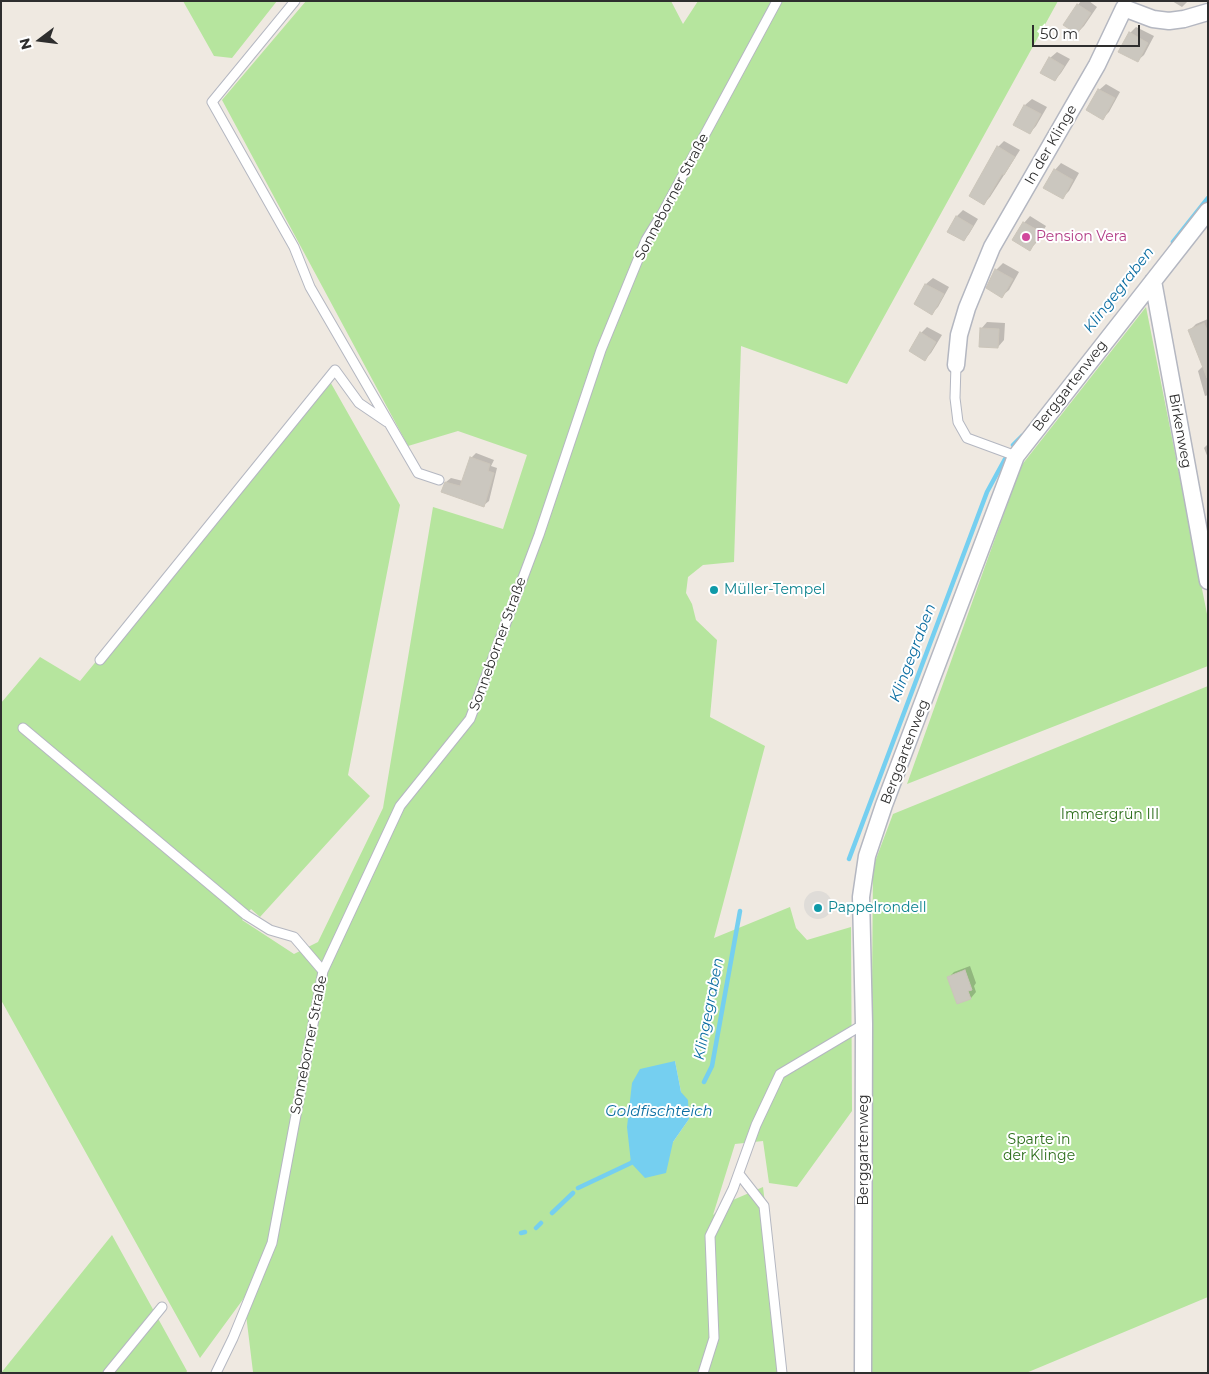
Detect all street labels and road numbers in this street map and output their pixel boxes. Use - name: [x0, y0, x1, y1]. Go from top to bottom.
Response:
- street label: In der Klinge: [1021, 102, 1081, 188]
- street label: Sonneborner Straße: [631, 131, 713, 263]
- street label: Berggartenweg: [1029, 337, 1111, 435]
- street label: Birkenweg: [1165, 392, 1195, 470]
- street label: Sonneborner Straße: [466, 575, 530, 713]
- street label: Berggartenweg: [877, 697, 933, 807]
- street label: Sonneborner Straße: [287, 974, 331, 1116]
- street label: Berggartenweg: [856, 1094, 872, 1206]

